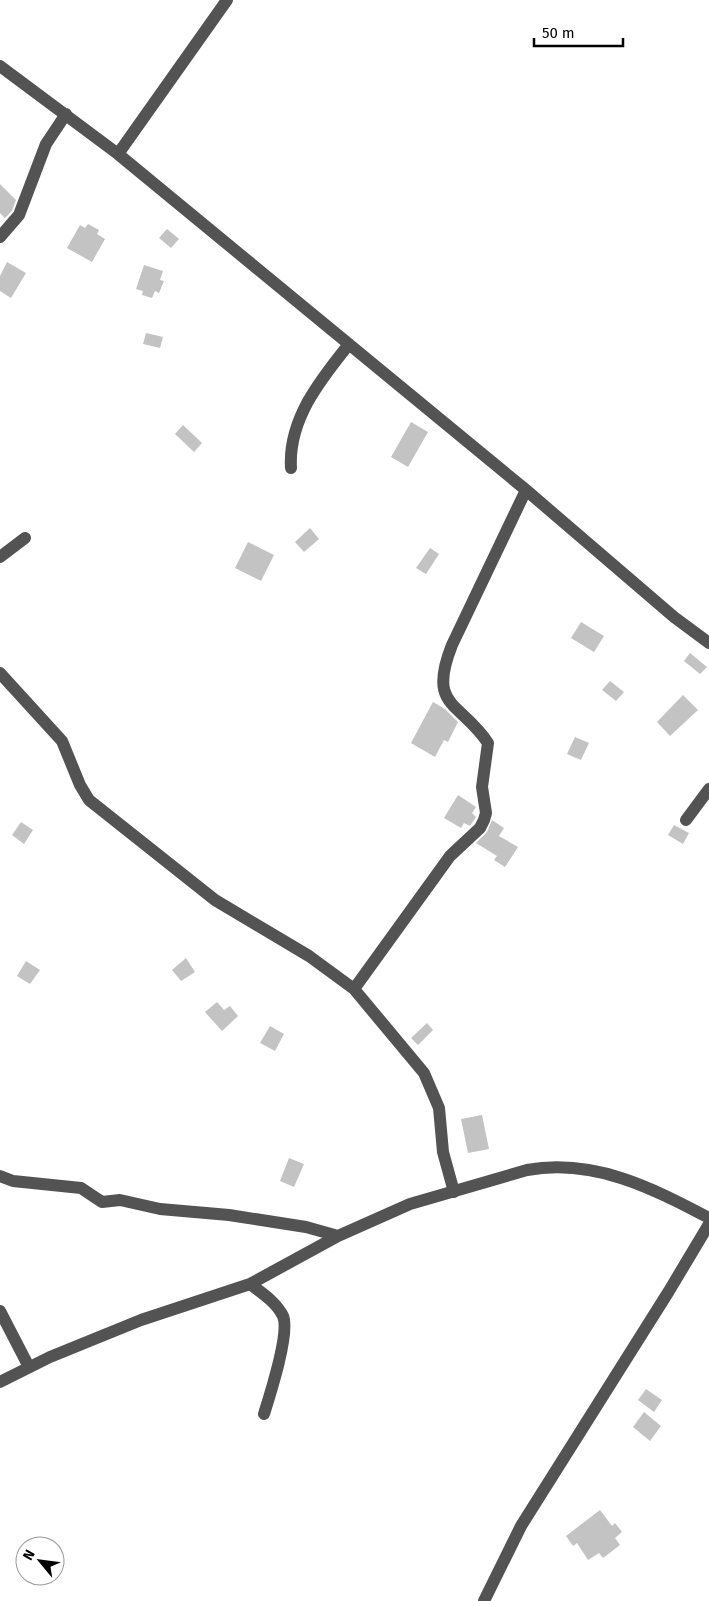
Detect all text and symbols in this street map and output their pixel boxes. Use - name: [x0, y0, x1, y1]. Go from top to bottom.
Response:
- scale bar: [534, 15, 623, 47]
- text: 50 m: [542, 24, 575, 42]
- north arrow: [15, 1536, 65, 1586]
- text: N: [19, 1547, 39, 1563]

